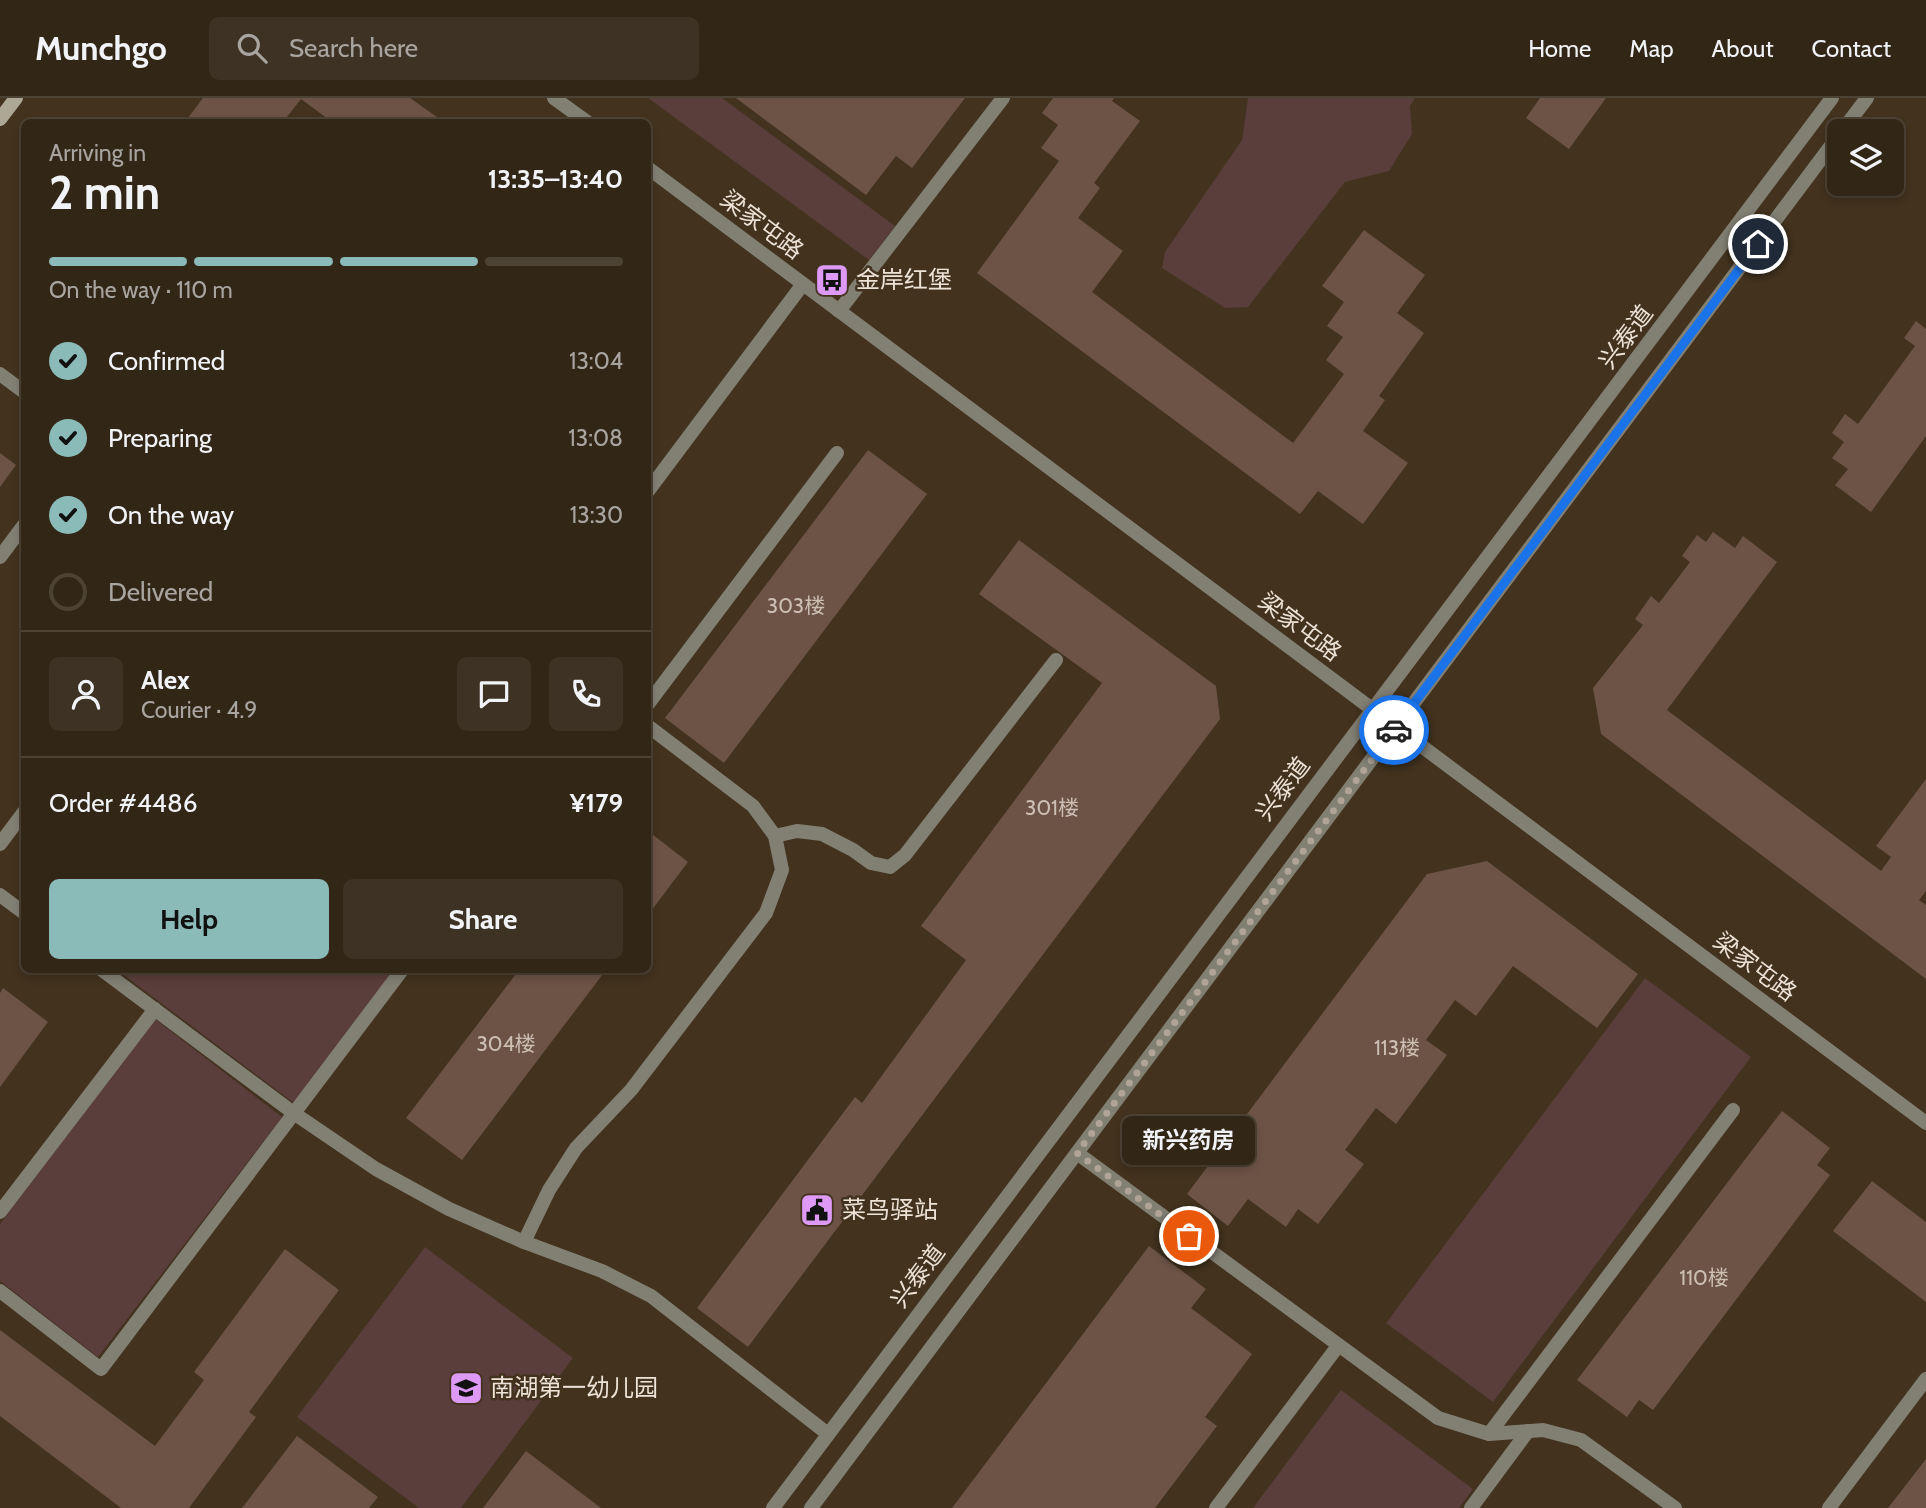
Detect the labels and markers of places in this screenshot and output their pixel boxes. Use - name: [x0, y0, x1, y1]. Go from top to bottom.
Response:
- pin: [1728, 214, 1788, 274]
- bus stop icon: 金岸红堡: [813, 261, 851, 299]
- place label: 金岸红堡: [856, 265, 952, 294]
- callout: 新兴药房: [1122, 1117, 1256, 1166]
- public building icon: 菜鸟驿站: [798, 1191, 836, 1229]
- place label: 菜鸟驿站: [842, 1195, 938, 1224]
- pin: [1159, 1206, 1219, 1266]
- school or university icon: 南湖第一幼儿园: [447, 1369, 485, 1407]
- place label: 南湖第一幼儿园: [490, 1373, 658, 1402]

